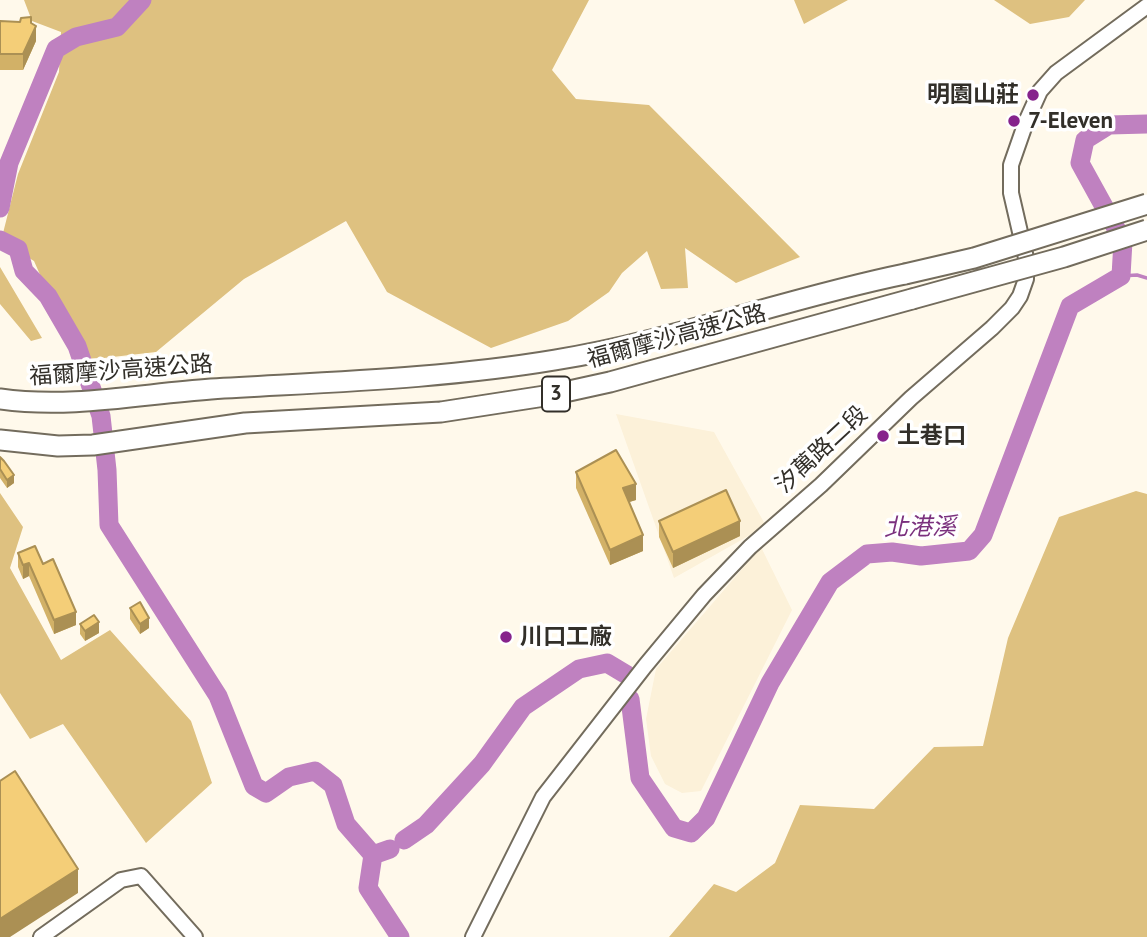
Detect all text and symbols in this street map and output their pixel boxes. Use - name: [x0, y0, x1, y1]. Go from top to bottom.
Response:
- place label: 明園山莊: [927, 81, 1019, 109]
- marker: 明園山莊: [1025, 87, 1041, 103]
- place label: 7-Eleven: [1028, 107, 1113, 135]
- marker: 7-Eleven: [1006, 113, 1022, 129]
- street label: 福爾摩沙高速公路: [585, 300, 769, 374]
- street label: 福爾摩沙高速公路: [28, 351, 214, 391]
- road number: 3: [542, 376, 570, 412]
- street label: 汐萬路二段: [771, 401, 873, 499]
- place label: 土巷口: [897, 422, 966, 450]
- marker: 土巷口: [875, 428, 891, 444]
- water label: 北港溪: [884, 513, 956, 543]
- place label: 川口工廠: [520, 623, 612, 651]
- marker: 川口工廠: [498, 629, 514, 645]

